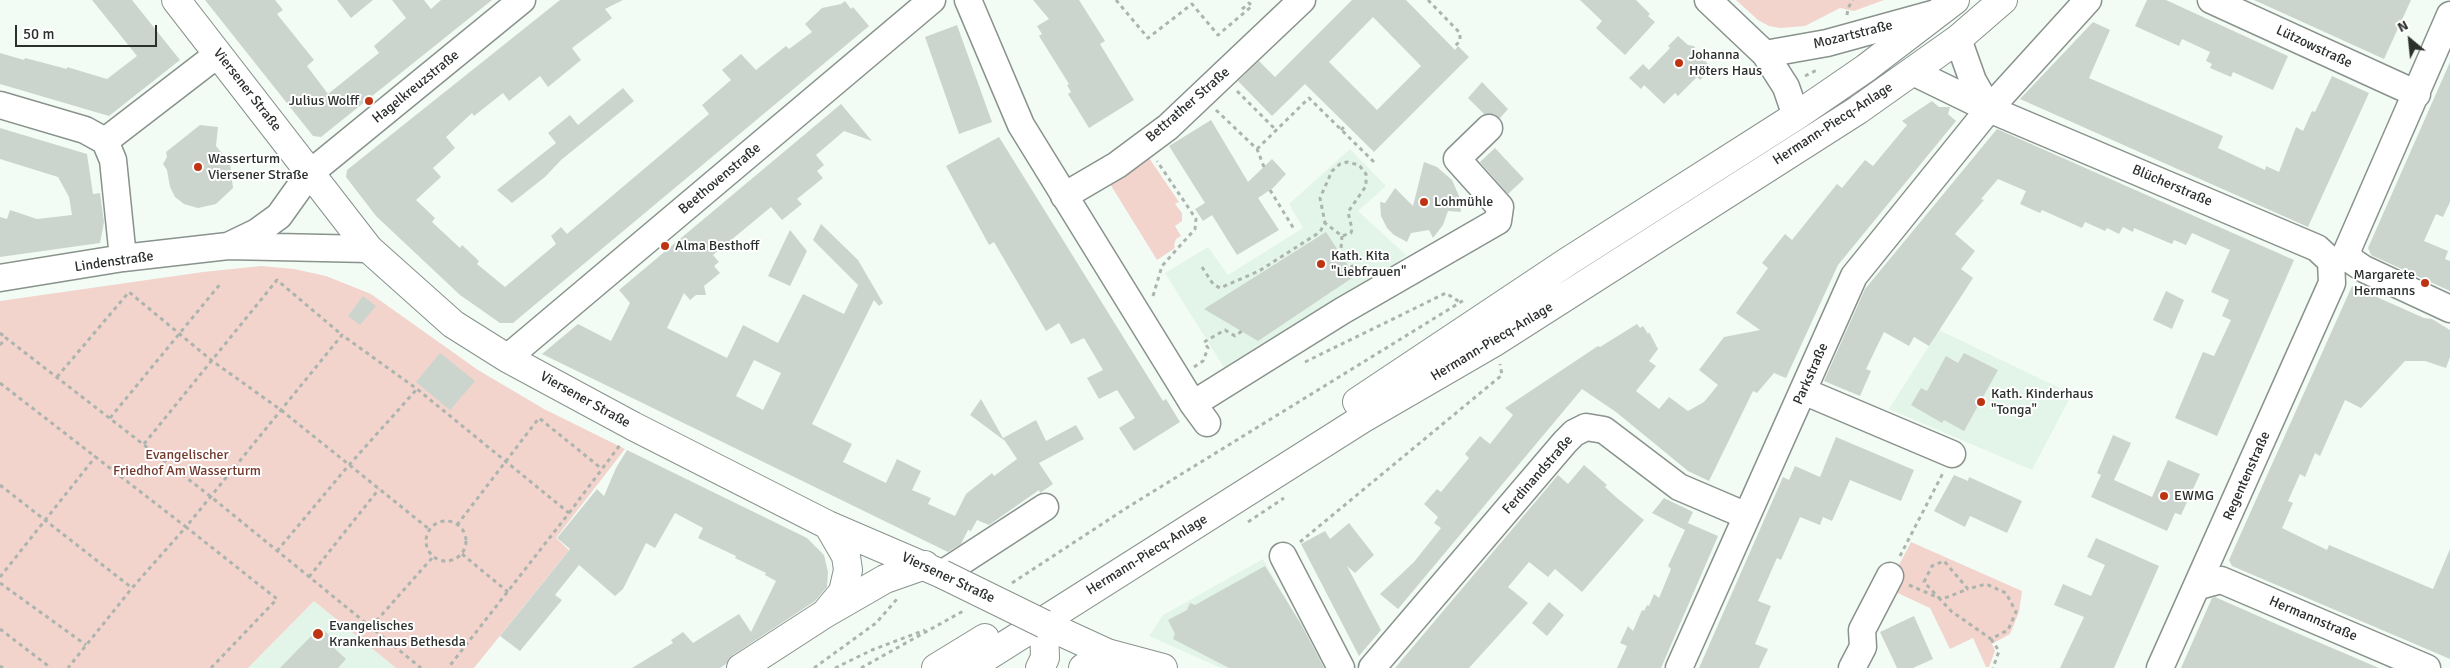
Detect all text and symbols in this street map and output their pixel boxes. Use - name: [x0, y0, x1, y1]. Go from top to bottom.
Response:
- scale bar: [18, 15, 160, 47]
- north arrow: [2385, 15, 2435, 65]
- street label: Mozartstraße: [1812, 17, 1894, 53]
- text: N: [2394, 17, 2411, 36]
- street label: Lützowstraße: [2273, 22, 2355, 72]
- text: 50 m: [23, 25, 54, 43]
- street label: Viersener Straße: [209, 45, 285, 135]
- street label: Hagelkreuzstraße: [369, 47, 463, 127]
- place label: Johanna Höters Haus: [1689, 47, 1762, 80]
- marker: Johanna Höters Haus: [1673, 57, 1685, 69]
- street label: Bettrather Straße: [1143, 64, 1233, 146]
- street label: Hermann-Piecq-Anlage: [1770, 79, 1896, 169]
- place label: Julius Wolff: [289, 93, 359, 109]
- marker: Julius Wolff: [363, 95, 375, 107]
- street label: Beethovenstraße: [676, 140, 764, 218]
- place label: Wasserturm Viersener Straße: [208, 151, 309, 184]
- marker: Wasserturm Viersener Straße: [192, 161, 204, 173]
- street label: Blücherstraße: [2129, 162, 2215, 210]
- place label: Lohmühle: [1434, 194, 1493, 210]
- marker: Lohmühle: [1418, 196, 1430, 208]
- place label: Alma Besthoff: [675, 238, 759, 254]
- marker: Alma Besthoff: [659, 240, 671, 252]
- street label: Lindenstraße: [73, 248, 155, 276]
- place label: Kath. Kita "Liebfrauen": [1331, 248, 1406, 280]
- marker: Kath. Kita "Liebfrauen": [1315, 258, 1327, 270]
- place label: Margarete Hermanns: [2353, 267, 2415, 300]
- marker: Margarete Hermanns: [2419, 277, 2431, 289]
- street label: Hermann-Piecq-Anlage: [1428, 299, 1556, 385]
- street label: Parkstraße: [1790, 340, 1832, 408]
- street label: Viersener Straße: [537, 368, 633, 432]
- place label: Kath. Kinderhaus "Tonga": [1991, 386, 2093, 418]
- marker: Kath. Kinderhaus "Tonga": [1975, 396, 1987, 408]
- street label: Regentenstraße: [2220, 429, 2274, 523]
- street label: Ferdinandstraße: [1499, 432, 1577, 518]
- park label: Evangelischer Friedhof Am Wasserturm: [113, 447, 261, 480]
- place label: EWMG: [2174, 488, 2214, 504]
- marker: EWMG: [2158, 490, 2170, 502]
- street label: Hermann-Piecq-Anlage: [1083, 511, 1211, 599]
- street label: Viersener Straße: [899, 549, 997, 607]
- street label: Hermannstraße: [2266, 593, 2360, 645]
- place label: Evangelisches Krankenhaus Bethesda: [329, 618, 466, 650]
- marker: Evangelisches Krankenhaus Bethesda: [311, 627, 325, 641]

